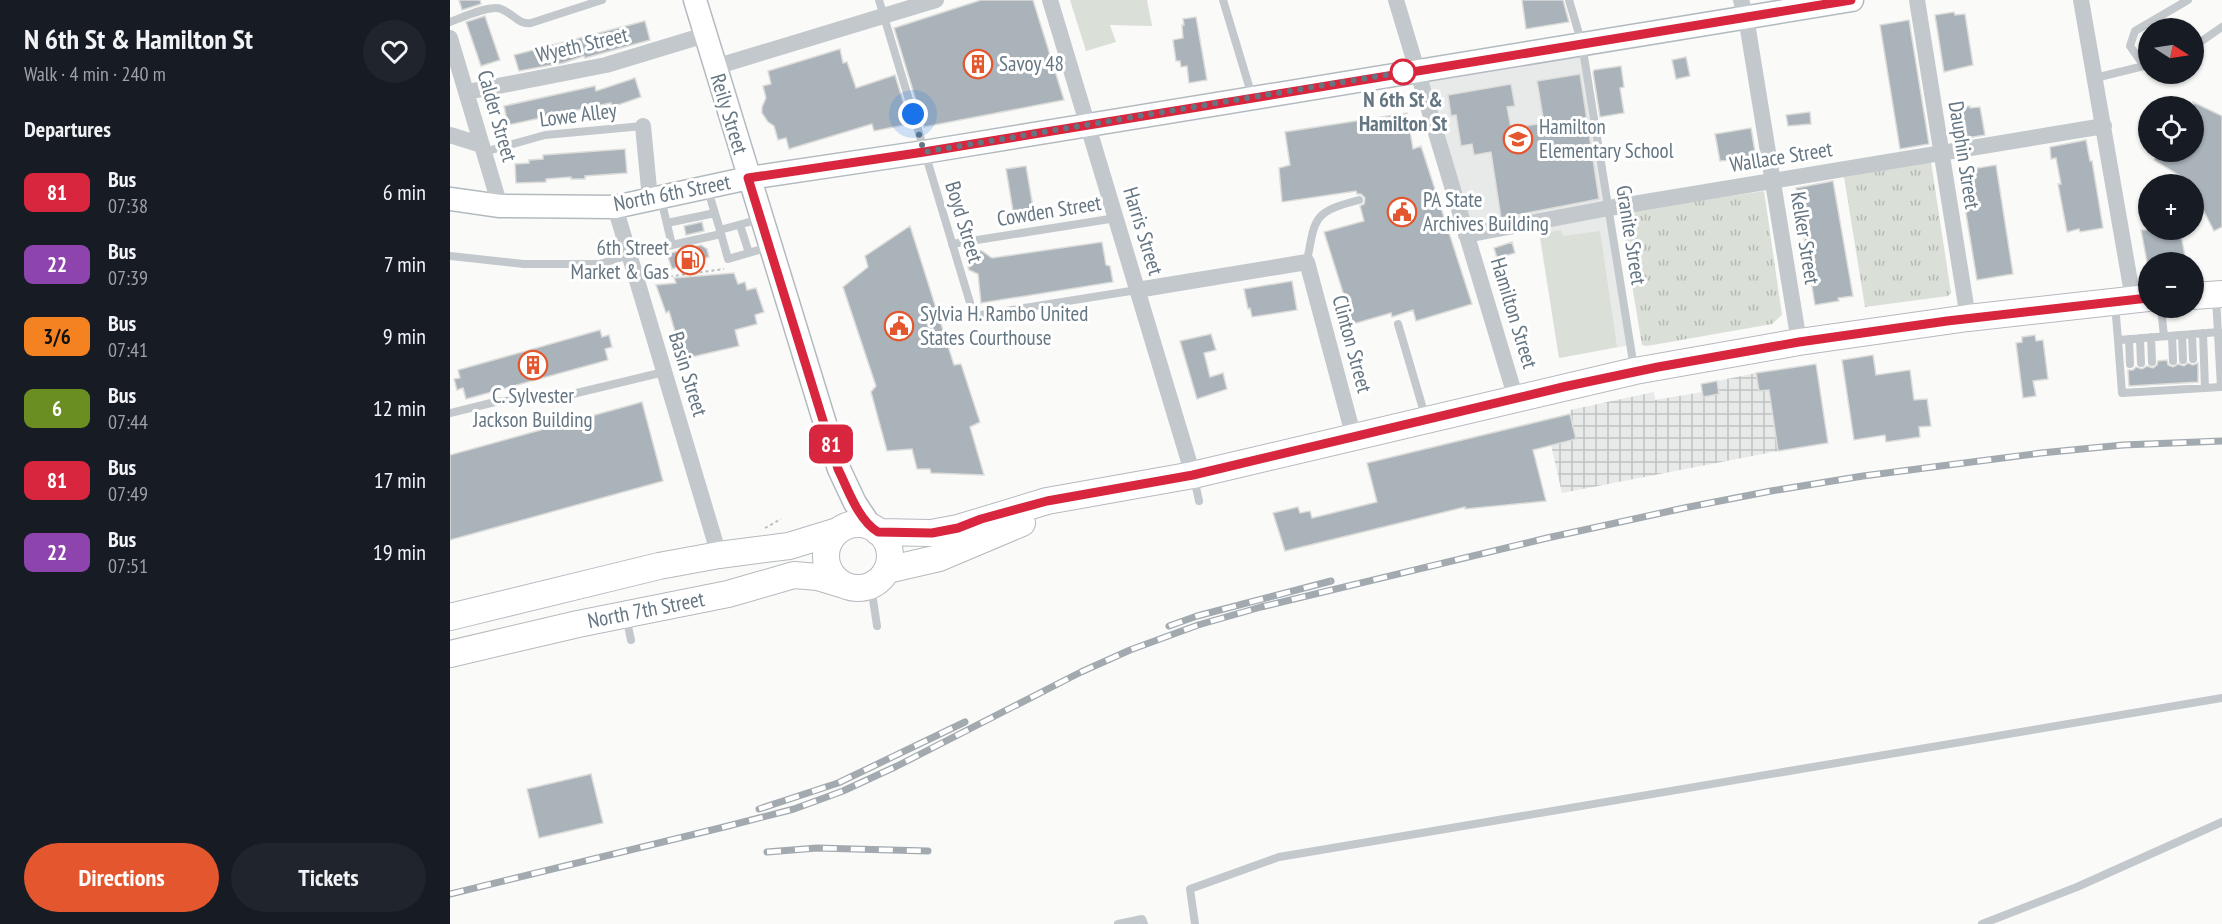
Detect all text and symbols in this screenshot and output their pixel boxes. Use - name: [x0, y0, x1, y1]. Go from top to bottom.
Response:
- north arrow: [2138, 18, 2204, 84]
- map controls: [2138, 18, 2204, 318]
- text: N 6th St & Hamilton St: [24, 20, 253, 57]
- button: heart: [363, 20, 426, 83]
- street label: Wyeth Street: [533, 21, 631, 68]
- building icon: Savoy 48: [962, 48, 994, 80]
- place label: Savoy 48: [999, 50, 1064, 77]
- marker: N 6th St & Hamilton St: [1390, 59, 1416, 85]
- text: Walk · 4 min · 240 m: [24, 61, 166, 87]
- street label: Calder Street: [472, 67, 523, 165]
- street label: Reily Street: [704, 70, 755, 158]
- place label: N 6th St & Hamilton St: [1359, 86, 1447, 137]
- street label: Lowe Alley: [538, 96, 618, 133]
- button: locate: [2138, 96, 2204, 162]
- your location: [898, 99, 928, 129]
- street label: Dauphin Street: [1943, 99, 1986, 211]
- place label: Hamilton Elementary School: [1539, 113, 1674, 164]
- text: Departures: [24, 115, 111, 143]
- school or university icon: Hamilton Elementary School: [1502, 123, 1534, 155]
- street label: Wallace Street: [1728, 135, 1834, 178]
- text: Bus: [108, 165, 136, 193]
- street label: North 6th Street: [611, 168, 733, 217]
- button: +: [2138, 174, 2204, 240]
- text: 6 min: [383, 178, 426, 206]
- street label: Boyd Street: [939, 178, 990, 266]
- text: 81: [47, 179, 67, 206]
- street label: Granite Street: [1610, 183, 1653, 287]
- street label: Harris Street: [1117, 184, 1170, 278]
- place label: PA State Archives Building: [1423, 186, 1549, 237]
- street label: Cowden Street: [995, 189, 1103, 232]
- street label: Kelker Street: [1785, 190, 1826, 286]
- text: 07:38: [108, 193, 148, 219]
- public building icon: PA State Archives Building: [1386, 196, 1418, 228]
- place label: 6th Street Market & Gas: [571, 234, 669, 285]
- text: Bus: [108, 237, 136, 265]
- fuel station icon: 6th Street Market & Gas: [674, 244, 706, 276]
- text: 7 min: [384, 250, 426, 278]
- text: 22: [47, 251, 67, 278]
- button: −: [2138, 252, 2204, 318]
- street label: Hamilton Street: [1485, 254, 1544, 372]
- text: 07:39: [108, 265, 148, 291]
- street label: Clinton Street: [1326, 292, 1379, 396]
- place label: Sylvia H. Rambo United States Courthouse: [920, 300, 1088, 351]
- text: Bus: [108, 309, 136, 337]
- public building icon: Sylvia H. Rambo United States Courthouse: [883, 310, 915, 342]
- text: 9 min: [383, 322, 426, 350]
- text: 3/6: [43, 323, 71, 350]
- street label: Basin Street: [663, 328, 714, 420]
- text: 07:41: [108, 337, 148, 363]
- building icon: C. Sylvester Jackson Building: [517, 349, 549, 381]
- text: Bus: [108, 381, 136, 409]
- place label: C. Sylvester Jackson Building: [472, 382, 593, 433]
- text: 12 min: [373, 394, 426, 422]
- text: 6: [52, 395, 62, 422]
- text: 07:44: [108, 409, 148, 435]
- line badge: 81: [804, 424, 858, 464]
- text: 81: [821, 431, 841, 458]
- text: Bus: [108, 453, 136, 481]
- text: 17 min: [374, 466, 426, 494]
- text: 81: [47, 467, 67, 494]
- text: 07:49: [108, 481, 148, 507]
- text: Bus: [108, 525, 136, 553]
- text: 19 min: [373, 538, 426, 566]
- text: 22: [47, 539, 67, 566]
- text: 07:51: [108, 553, 148, 579]
- street label: North 7th Street: [585, 585, 707, 634]
- button: Directions: [24, 843, 219, 912]
- button: Tickets: [231, 843, 426, 912]

